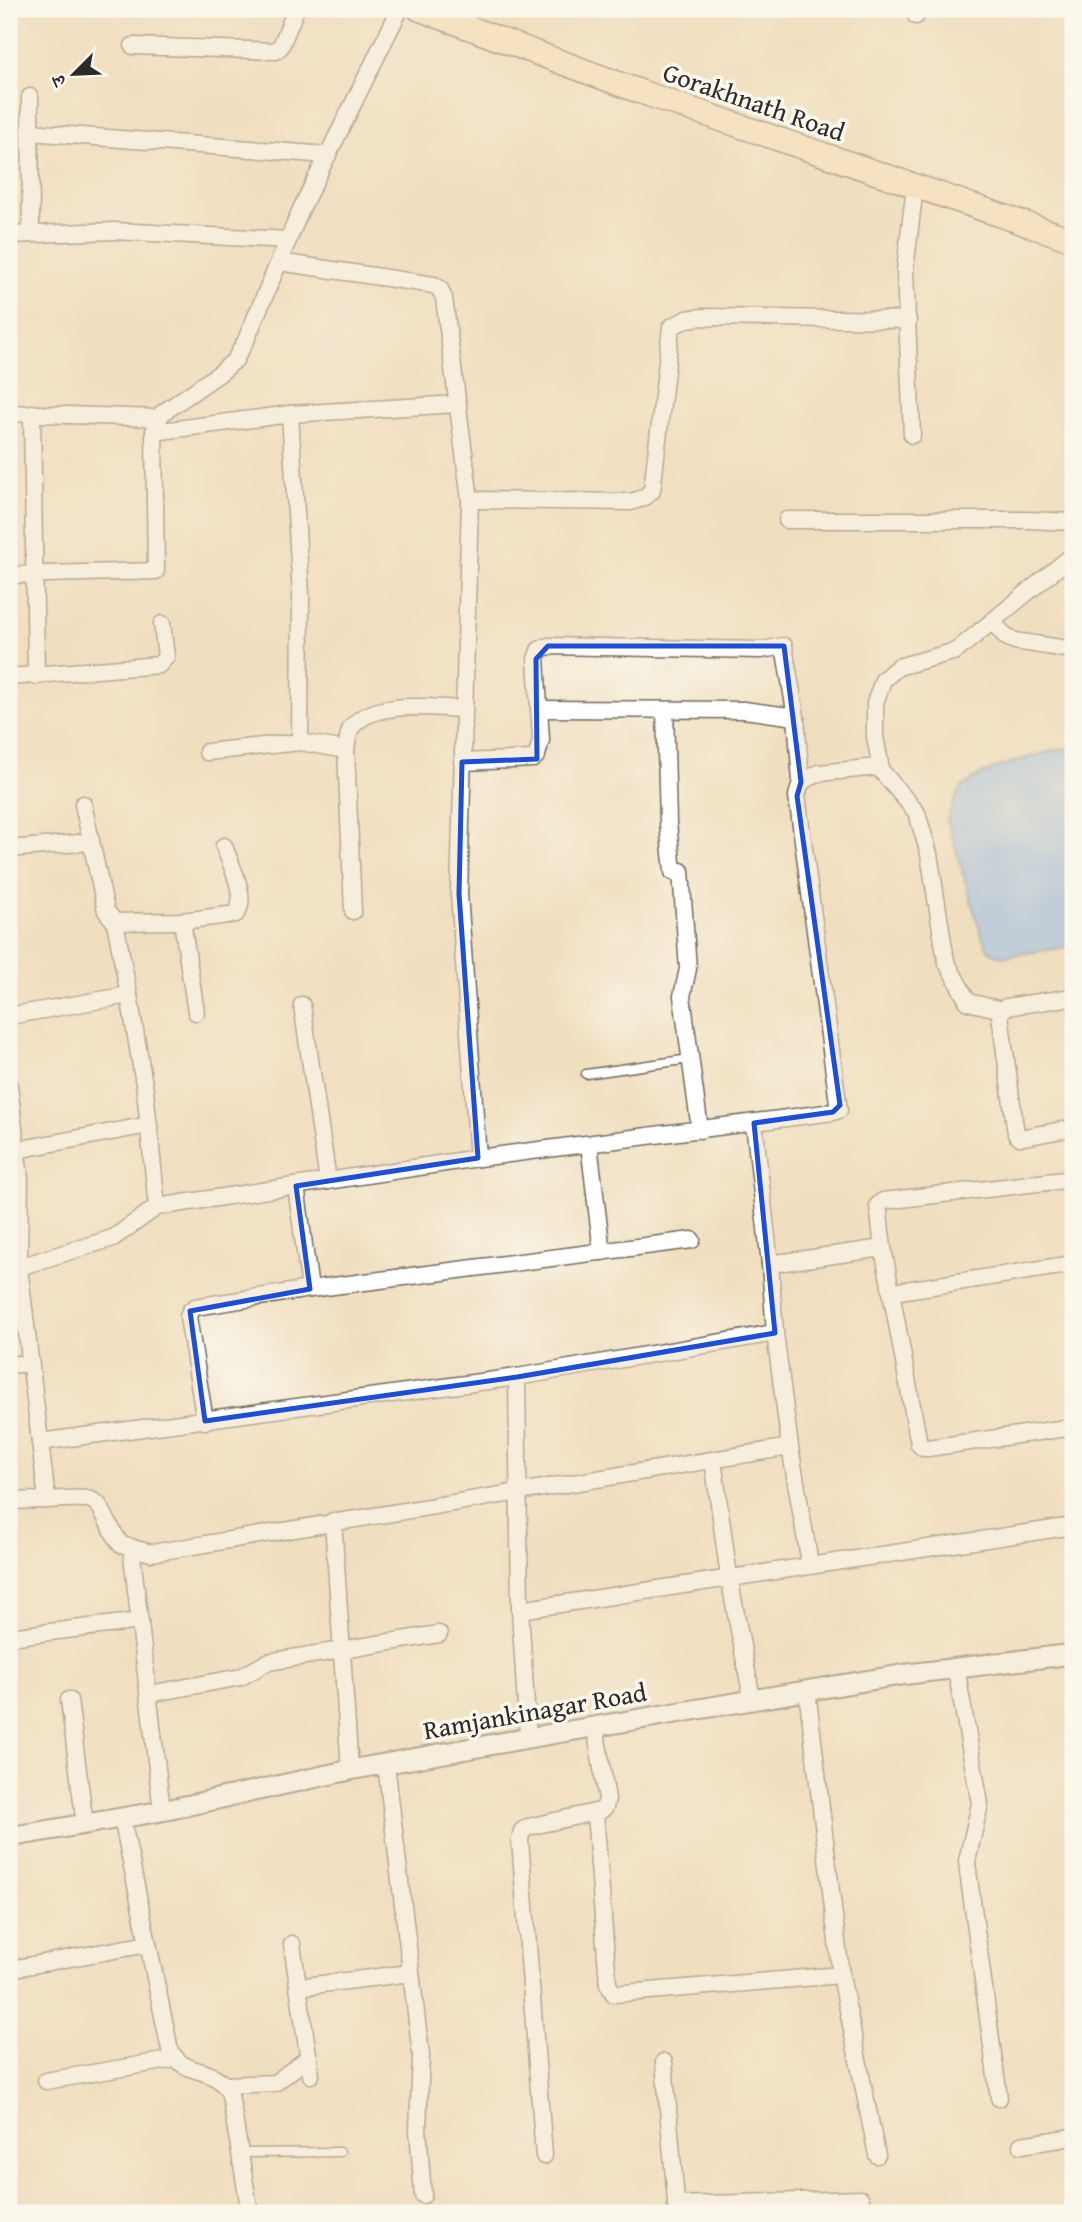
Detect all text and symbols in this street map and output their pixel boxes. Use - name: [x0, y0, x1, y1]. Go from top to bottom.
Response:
- north arrow: [38, 38, 108, 108]
- street label: Gorakhnath Road: [658, 52, 850, 151]
- text: उ: [43, 70, 74, 93]
- street label: Ramjankinagar Road: [420, 1672, 650, 1749]

